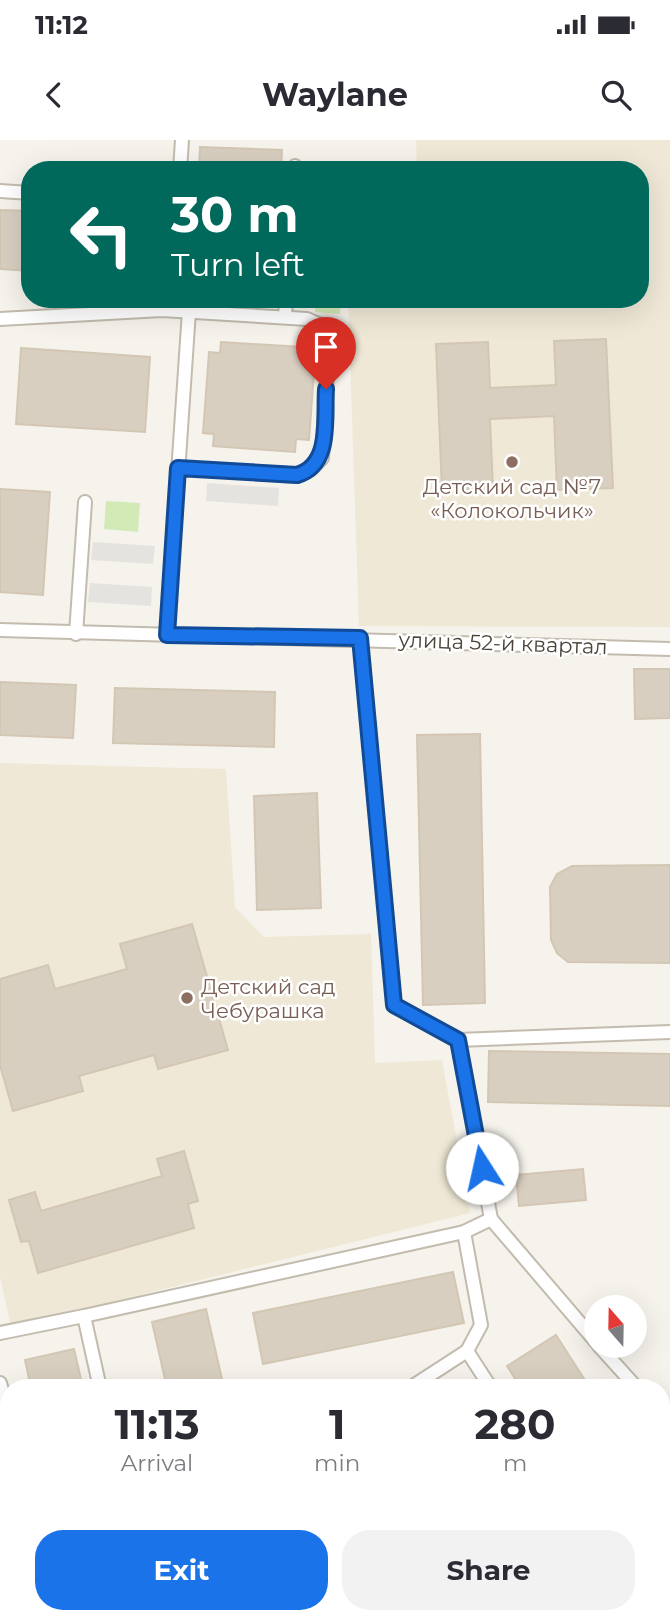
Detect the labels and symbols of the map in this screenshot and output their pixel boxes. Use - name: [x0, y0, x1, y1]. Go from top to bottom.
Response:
- pin: [296, 317, 356, 389]
- marker: Детский сад №7 «Колокольчик»: [504, 454, 520, 470]
- place label: Детский сад №7 «Колокольчик»: [423, 474, 601, 523]
- street label: улица 52-й квартал: [397, 627, 608, 659]
- place label: Детский сад Чебурашка: [201, 974, 335, 1023]
- marker: Детский сад Чебурашка: [179, 990, 195, 1006]
- position arrow: [445, 1131, 519, 1205]
- north arrow: [584, 1295, 648, 1358]

